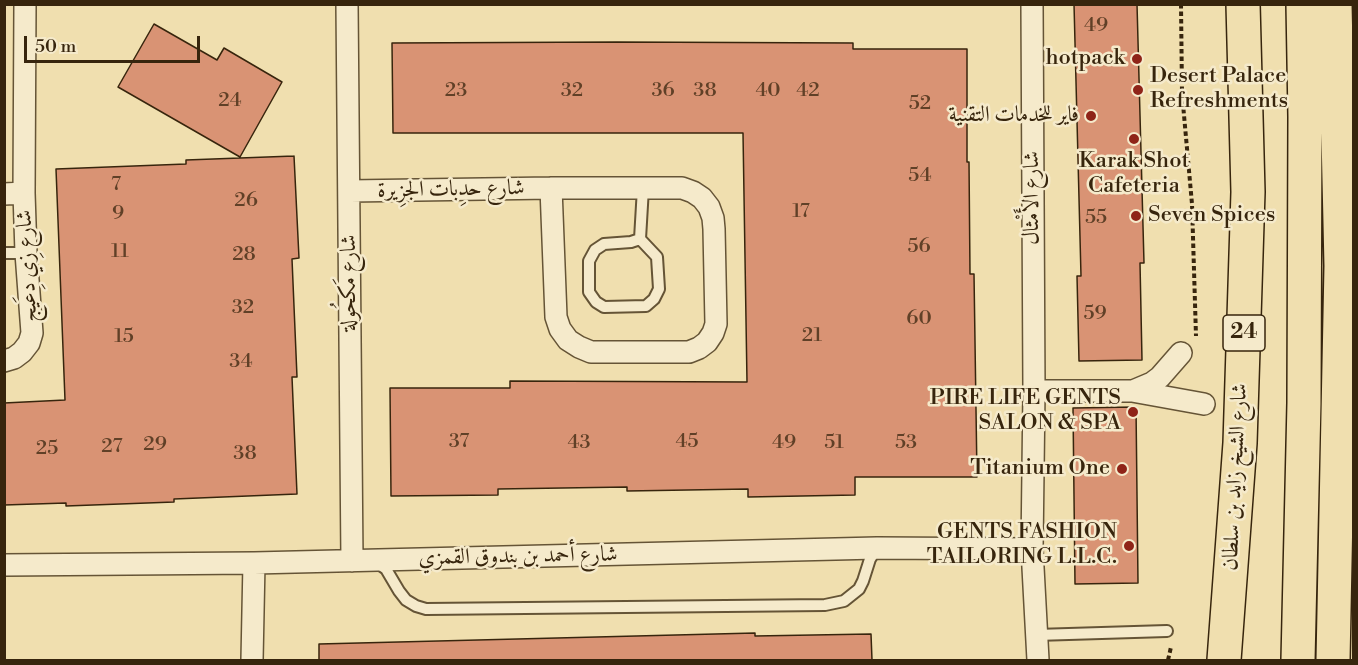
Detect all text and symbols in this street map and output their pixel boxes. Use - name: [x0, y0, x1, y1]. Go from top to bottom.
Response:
- house number: 49: [1084, 14, 1108, 38]
- scale bar: [27, 24, 202, 62]
- text: 50 m: [35, 35, 76, 58]
- place label: hotpack: [1045, 46, 1125, 72]
- marker: hotpack: [1130, 52, 1144, 66]
- place label: Desert Palace Refreshments: [1150, 64, 1288, 116]
- house number: 23: [445, 79, 467, 103]
- house number: 32: [561, 79, 583, 103]
- house number: 36: [651, 79, 675, 103]
- house number: 38: [693, 79, 717, 103]
- house number: 40: [755, 79, 781, 103]
- house number: 42: [796, 79, 820, 103]
- marker: Desert Palace Refreshments: [1131, 83, 1145, 97]
- house number: 24: [218, 89, 242, 113]
- house number: 52: [909, 92, 931, 116]
- place label: فاير للخدمات التقنية: [948, 103, 1079, 129]
- marker: فاير للخدمات التقنية: [1084, 109, 1098, 123]
- marker: Karak Shot Cafeteria: [1127, 132, 1141, 146]
- place label: Karak Shot Cafeteria: [1079, 149, 1189, 200]
- street label: شارع الأَمْثال: [1020, 151, 1046, 245]
- house number: 54: [908, 164, 932, 188]
- house number: 7: [111, 173, 121, 197]
- street label: شارع حدِبات الجزِيرة: [377, 176, 525, 204]
- house number: 26: [234, 189, 258, 213]
- house number: 17: [792, 200, 810, 224]
- house number: 9: [112, 202, 124, 226]
- place label: Seven Spices: [1148, 203, 1275, 229]
- house number: 55: [1085, 206, 1107, 230]
- street label: شارع زِي دِعَيج: [12, 209, 44, 323]
- marker: Seven Spices: [1129, 209, 1143, 223]
- street label: شارع مَكحُولة: [337, 234, 363, 332]
- house number: 56: [907, 235, 931, 259]
- house number: 11: [111, 240, 129, 264]
- house number: 28: [232, 243, 256, 267]
- house number: 32: [232, 296, 254, 320]
- house number: 59: [1083, 302, 1107, 326]
- house number: 60: [906, 307, 932, 331]
- road number: 24: [1223, 315, 1265, 351]
- house number: 21: [802, 324, 822, 348]
- house number: 15: [114, 325, 134, 349]
- house number: 34: [229, 350, 253, 374]
- street label: شارع الشيخ زايد بن سلطان: [1218, 383, 1254, 571]
- place label: PIRE LIFE GENTS SALON & SPA: [930, 386, 1121, 438]
- marker: PIRE LIFE GENTS SALON & SPA: [1126, 405, 1140, 419]
- house number: 37: [449, 430, 469, 454]
- house number: 45: [676, 430, 698, 454]
- house number: 43: [568, 431, 590, 455]
- house number: 49: [772, 431, 796, 455]
- house number: 51: [824, 431, 844, 455]
- house number: 53: [895, 431, 917, 455]
- house number: 29: [143, 433, 167, 457]
- house number: 27: [101, 435, 123, 459]
- house number: 25: [36, 437, 58, 461]
- house number: 38: [233, 442, 257, 466]
- place label: Titanium One: [970, 456, 1110, 482]
- marker: Titanium One: [1115, 462, 1129, 476]
- place label: GENTS FASHION TAILORING L.L.C.: [927, 520, 1117, 572]
- marker: GENTS FASHION TAILORING L.L.C.: [1122, 539, 1136, 553]
- street label: شارع أحمد بن بندوق القمزي: [418, 542, 618, 572]

